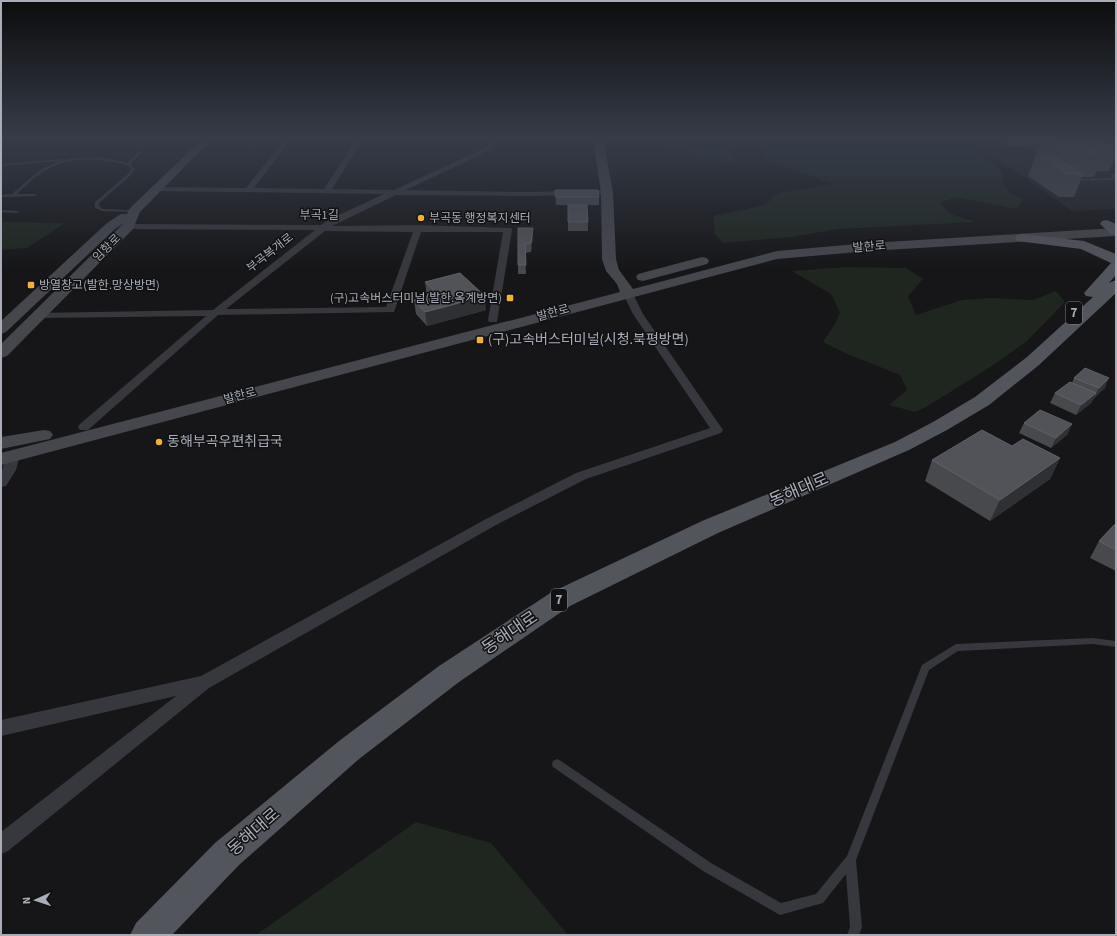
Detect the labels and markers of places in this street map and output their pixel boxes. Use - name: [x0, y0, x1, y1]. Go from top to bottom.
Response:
- place label: 부곡동 행정복지센터: [429, 210, 531, 227]
- marker: 부곡동 행정복지센터: [416, 213, 426, 223]
- place label: 방열창고(발한.망상방면): [39, 277, 160, 294]
- marker: 방열창고(발한.망상방면): [26, 280, 36, 290]
- place label: (구)고속버스터미널(발한.옥계방면): [330, 290, 502, 307]
- marker: (구)고속버스터미널(발한.옥계방면): [505, 293, 515, 303]
- place label: (구)고속버스터미널(시청.북평방면): [488, 330, 689, 350]
- marker: (구)고속버스터미널(시청.북평방면): [475, 335, 485, 345]
- place label: 동해부곡우편취급국: [167, 432, 283, 452]
- marker: 동해부곡우편취급국: [154, 437, 164, 447]

